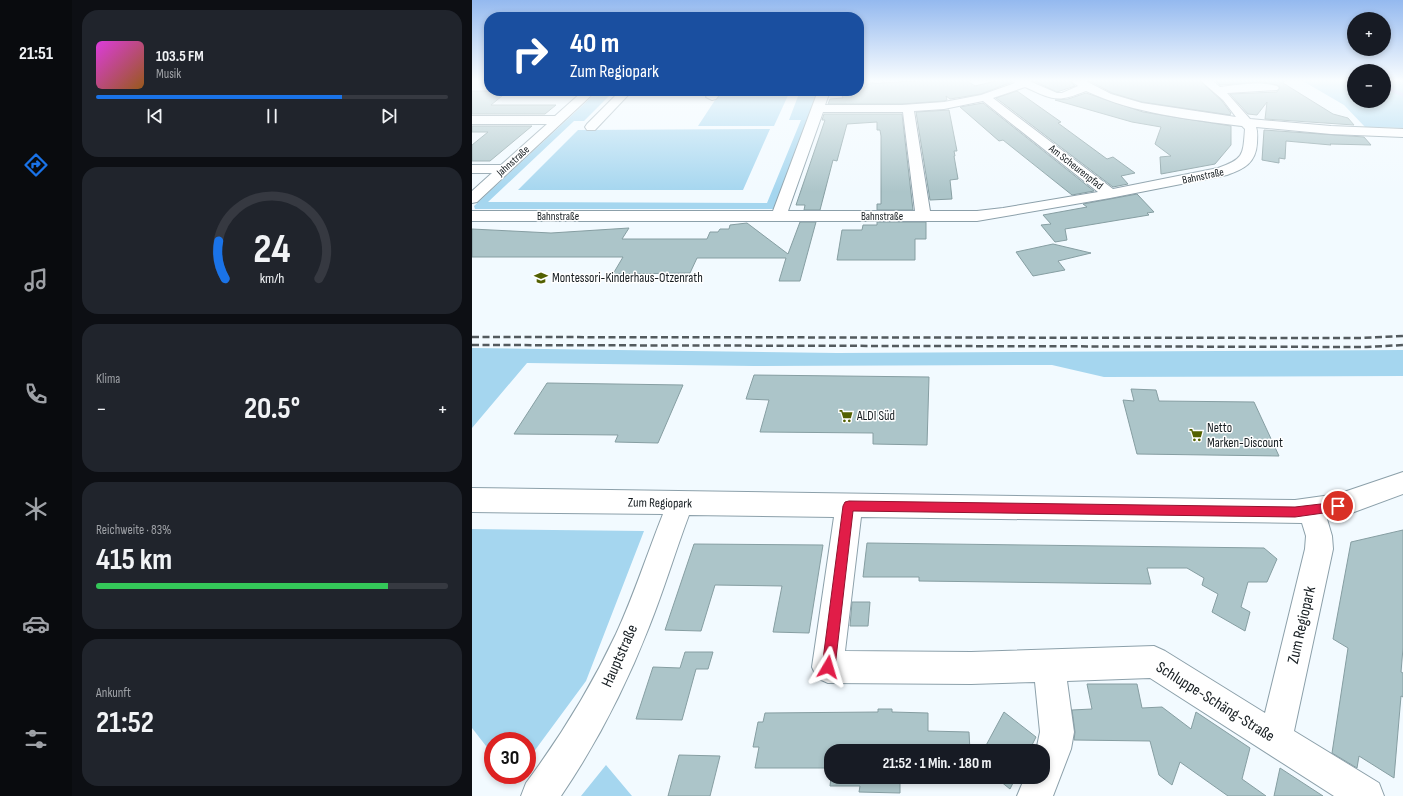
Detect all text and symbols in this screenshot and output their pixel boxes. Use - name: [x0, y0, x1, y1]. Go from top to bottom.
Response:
- map controls: [1347, 12, 1391, 108]
- button: +: [1347, 12, 1391, 56]
- text: 40 m: [570, 27, 619, 60]
- icon: right: [504, 28, 556, 80]
- text: 21:51: [19, 43, 53, 64]
- text: 103.5 FM: [156, 47, 204, 66]
- text: Zum Regiopark: [570, 61, 659, 82]
- button: −: [1347, 64, 1391, 108]
- text: Musik: [156, 66, 181, 82]
- icon: previous: [144, 105, 166, 127]
- icon: pause: [261, 105, 283, 127]
- icon: next: [378, 105, 400, 127]
- street label: Am Scheurenpfad: [1046, 141, 1106, 192]
- street label: Jahnstraße: [493, 143, 532, 180]
- icon: directions: [22, 151, 50, 179]
- street label: Bahnstraße: [1181, 165, 1225, 187]
- street label: Bahnstraße: [537, 210, 579, 223]
- street label: Bahnstraße: [861, 210, 903, 223]
- text: 24: [253, 225, 291, 274]
- icon: music: [22, 266, 50, 294]
- text: km/h: [260, 269, 284, 286]
- school or university icon: Montessori-Kinderhaus-Otzenrath: [533, 270, 549, 286]
- place label: Montessori-Kinderhaus-Otzenrath: [552, 270, 703, 286]
- text: Klima: [96, 371, 120, 387]
- icon: phone: [22, 380, 50, 408]
- text: 20.5°: [244, 391, 300, 427]
- text: −: [96, 396, 107, 423]
- text: +: [437, 396, 448, 423]
- supermarket icon: ALDI Süd: [838, 408, 854, 424]
- place label: ALDI Süd: [856, 408, 895, 424]
- place label: Netto Marken-Discount: [1207, 420, 1283, 451]
- supermarket icon: Netto Marken-Discount: [1188, 427, 1204, 443]
- pin: [1321, 489, 1355, 523]
- street label: Zum Regiopark: [628, 494, 692, 512]
- icon: climate: [22, 495, 50, 523]
- icon: arrive: [1327, 495, 1349, 517]
- text: Reichweite · 83%: [96, 522, 172, 538]
- text: 415 km: [96, 542, 172, 578]
- street label: Zum Regiopark: [1284, 584, 1320, 666]
- icon: car: [22, 610, 50, 638]
- street label: Hauptstraße: [598, 622, 642, 690]
- position arrow: [807, 646, 849, 688]
- street label: Schluppe-Schäng-Straße: [1152, 658, 1278, 746]
- text: Ankunft: [96, 685, 131, 701]
- text: 21:52: [96, 705, 154, 741]
- icon: filters: [22, 725, 50, 753]
- speed limit sign: 30: [484, 732, 536, 784]
- text: 21:52 · 1 Min. · 180 m: [883, 754, 991, 773]

